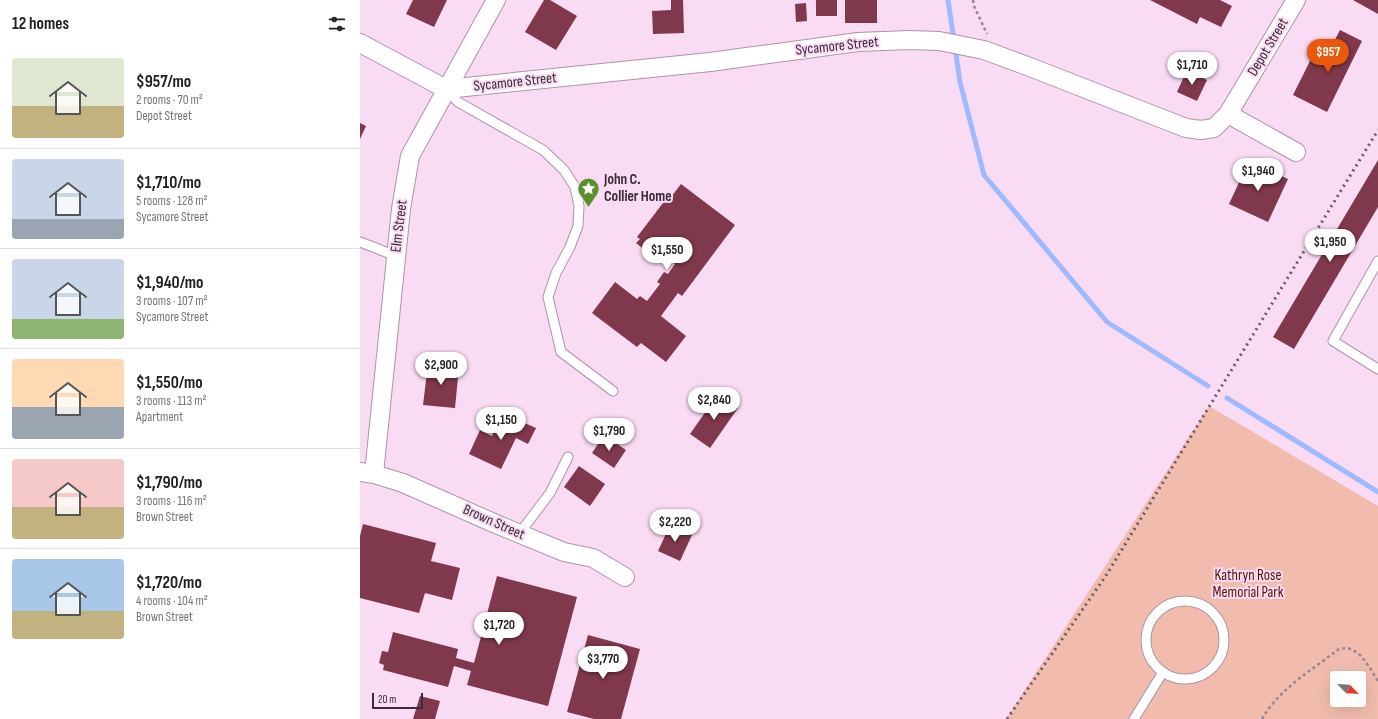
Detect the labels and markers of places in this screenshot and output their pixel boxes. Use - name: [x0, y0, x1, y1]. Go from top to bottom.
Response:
- pin: $957: [1304, 39, 1352, 73]
- pin: $1,710: [1159, 52, 1225, 86]
- pin: $1,940: [1225, 158, 1291, 192]
- place label: John C. Collier Home: [603, 170, 672, 206]
- place icon: John C. Collier Home: [576, 175, 602, 208]
- pin: $1,950: [1297, 229, 1363, 263]
- pin: $1,550: [634, 237, 700, 271]
- pin: $2,900: [408, 352, 474, 386]
- pin: $2,840: [681, 387, 747, 421]
- pin: $1,150: [468, 407, 534, 441]
- pin: $1,790: [576, 418, 642, 452]
- pin: $2,220: [642, 509, 708, 543]
- pin: $1,720: [466, 612, 532, 646]
- pin: $3,770: [570, 646, 636, 680]

